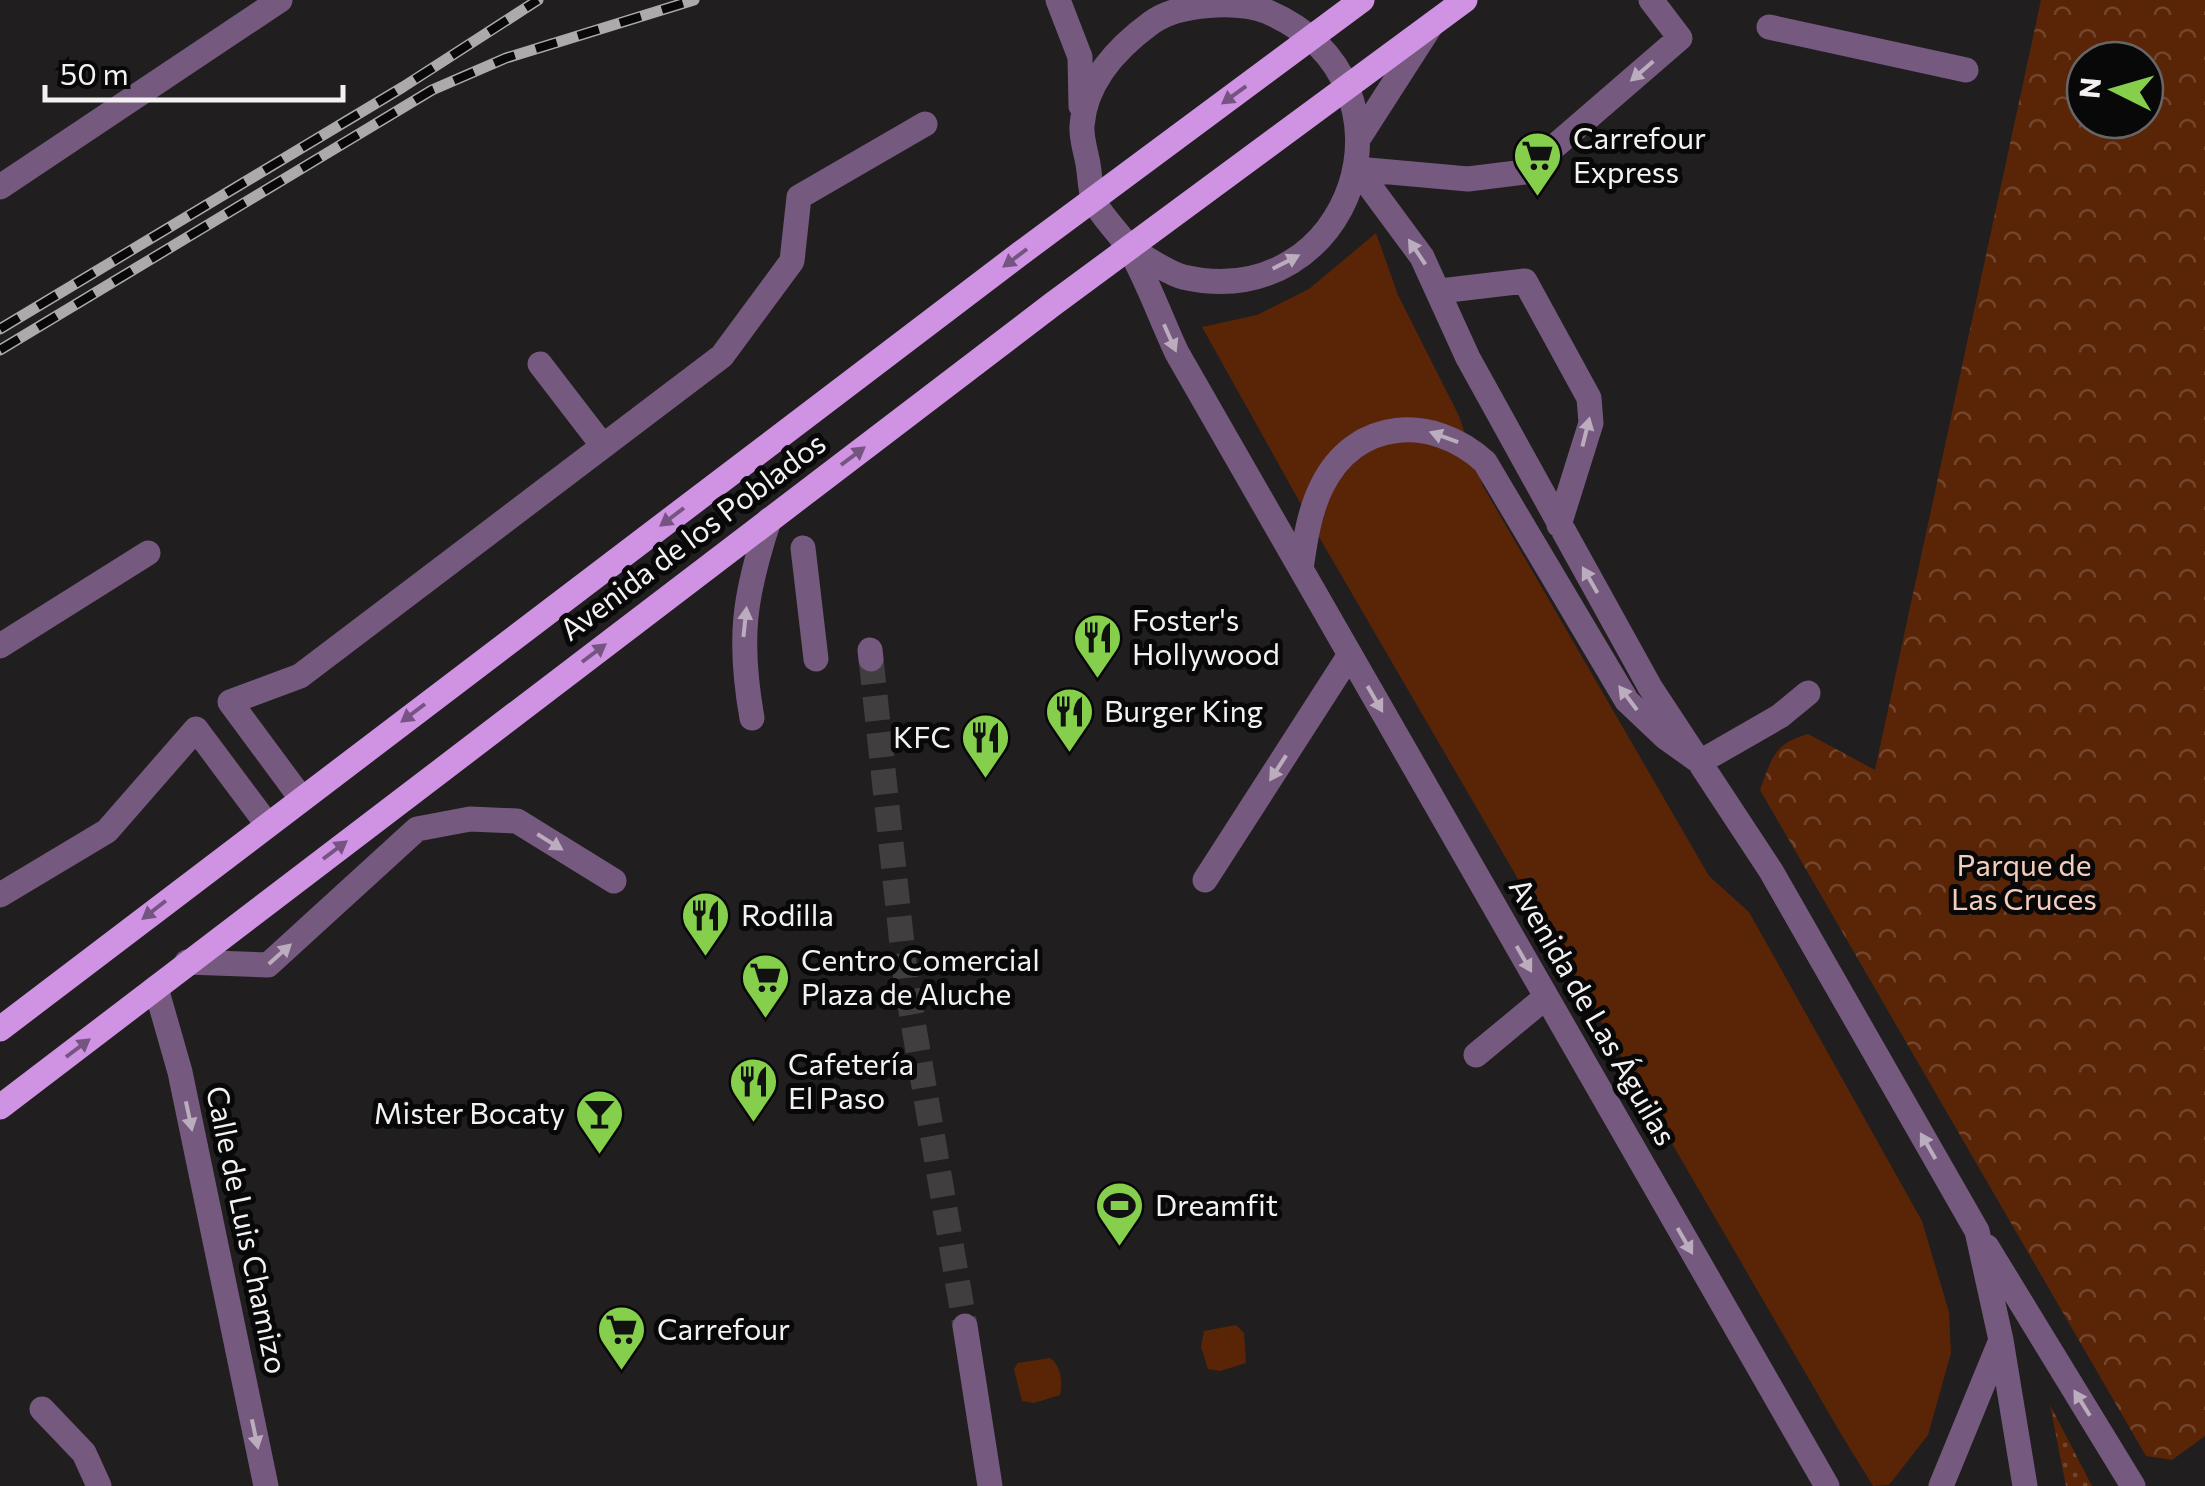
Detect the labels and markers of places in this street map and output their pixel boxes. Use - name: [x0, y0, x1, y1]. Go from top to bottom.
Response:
- place label: Carrefour Express: [1573, 118, 1706, 189]
- supermarket icon: Carrefour Express: [1512, 130, 1564, 198]
- place label: Foster's Hollywood: [1132, 600, 1280, 671]
- restaurant icon: Foster's Hollywood: [1071, 612, 1123, 680]
- restaurant icon: Burger King: [1043, 686, 1095, 754]
- place label: Burger King: [1104, 691, 1263, 728]
- restaurant icon: KFC: [960, 712, 1012, 780]
- place label: KFC: [893, 717, 951, 754]
- restaurant icon: Rodilla: [680, 890, 732, 958]
- place label: Rodilla: [741, 895, 834, 932]
- place label: Centro Comercial Plaza de Aluche: [801, 940, 1040, 1011]
- supermarket icon: Centro Comercial Plaza de Aluche: [740, 952, 792, 1020]
- place label: Cafetería El Paso: [788, 1044, 914, 1115]
- restaurant icon: Cafetería El Paso: [727, 1056, 779, 1124]
- bar icon: Mister Bocaty: [574, 1088, 626, 1156]
- place label: Mister Bocaty: [374, 1093, 565, 1130]
- sports icon: Dreamfit: [1094, 1180, 1146, 1248]
- place label: Dreamfit: [1155, 1185, 1278, 1222]
- supermarket icon: Carrefour: [596, 1304, 648, 1372]
- place label: Carrefour: [657, 1309, 790, 1346]

